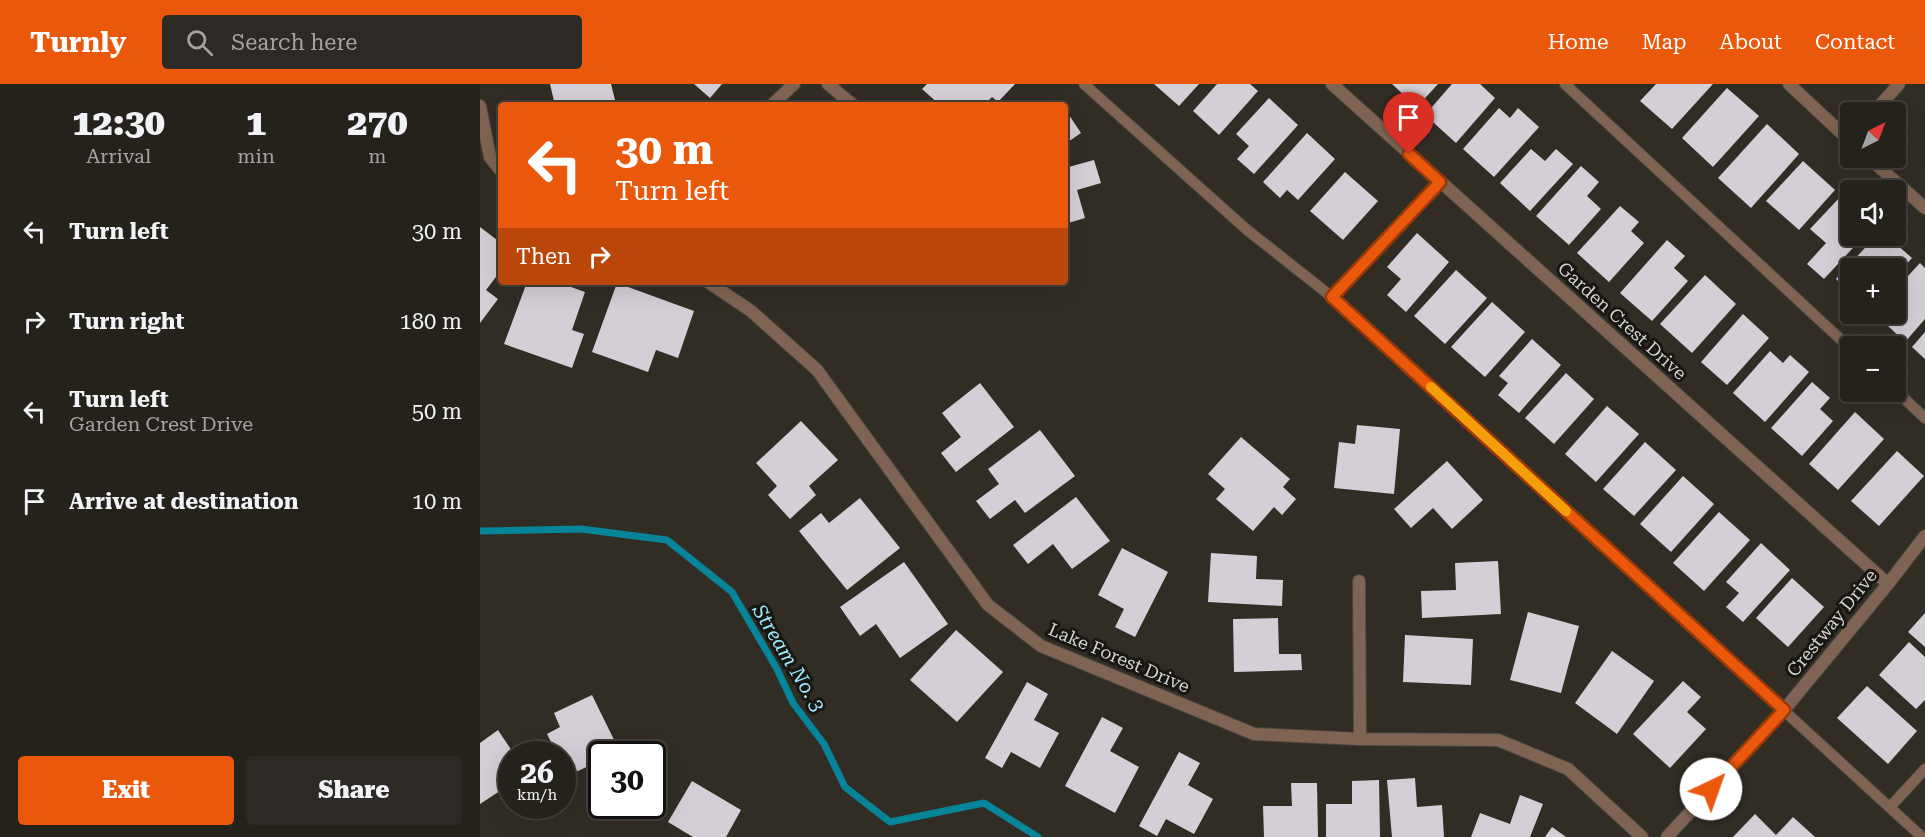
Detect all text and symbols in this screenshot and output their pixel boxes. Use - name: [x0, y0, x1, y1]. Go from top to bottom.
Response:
- search box: [162, 15, 582, 69]
- text: Turnly: [30, 26, 126, 59]
- icon: search: [183, 26, 216, 59]
- text: Search here: [231, 30, 357, 55]
- text: Home: [1548, 30, 1609, 54]
- text: Map: [1642, 30, 1687, 54]
- text: About: [1720, 30, 1782, 54]
- text: Contact: [1815, 30, 1895, 54]
- pin: [1383, 92, 1434, 154]
- icon: arrive: [1392, 101, 1425, 134]
- text: 12:30: [72, 102, 165, 144]
- text: 1: [246, 102, 266, 144]
- text: 270: [347, 102, 408, 144]
- north arrow: [1840, 102, 1906, 168]
- map controls: [1840, 102, 1906, 402]
- text: 30 m: [615, 125, 713, 174]
- icon: left: [516, 126, 594, 204]
- text: Arrival: [86, 144, 151, 168]
- text: min: [237, 144, 275, 168]
- text: m: [368, 144, 387, 168]
- text: Turn left: [615, 175, 729, 207]
- button: sound: [1840, 180, 1906, 246]
- icon: left: [18, 215, 51, 248]
- text: Turn left: [69, 219, 169, 244]
- text: 30 m: [412, 219, 462, 244]
- icon: right: [583, 240, 616, 273]
- text: Then: [516, 244, 571, 269]
- street label: Garden Crest Drive: [1554, 257, 1691, 384]
- button: +: [1840, 258, 1906, 324]
- icon: right: [18, 305, 51, 338]
- text: Turn right: [69, 309, 184, 334]
- text: 180 m: [399, 309, 462, 334]
- button: −: [1840, 336, 1906, 402]
- text: Turn left: [69, 387, 169, 412]
- icon: left: [18, 395, 51, 428]
- text: 50 m: [412, 399, 462, 424]
- text: Garden Crest Drive: [69, 412, 253, 436]
- icon: arrive: [18, 485, 51, 518]
- text: Arrive at destination: [69, 489, 298, 514]
- text: 10 m: [412, 489, 462, 514]
- street label: Crestway Drive: [1782, 565, 1881, 680]
- water label: Stream No. 3: [747, 599, 830, 716]
- street label: Lake Forest Drive: [1045, 618, 1193, 697]
- speed limit sign: 30: [588, 741, 666, 819]
- text: 26: [520, 755, 554, 790]
- button: Exit: [18, 756, 234, 825]
- button: Share: [246, 756, 462, 825]
- position arrow: [1679, 757, 1743, 821]
- text: km/h: [517, 786, 557, 804]

